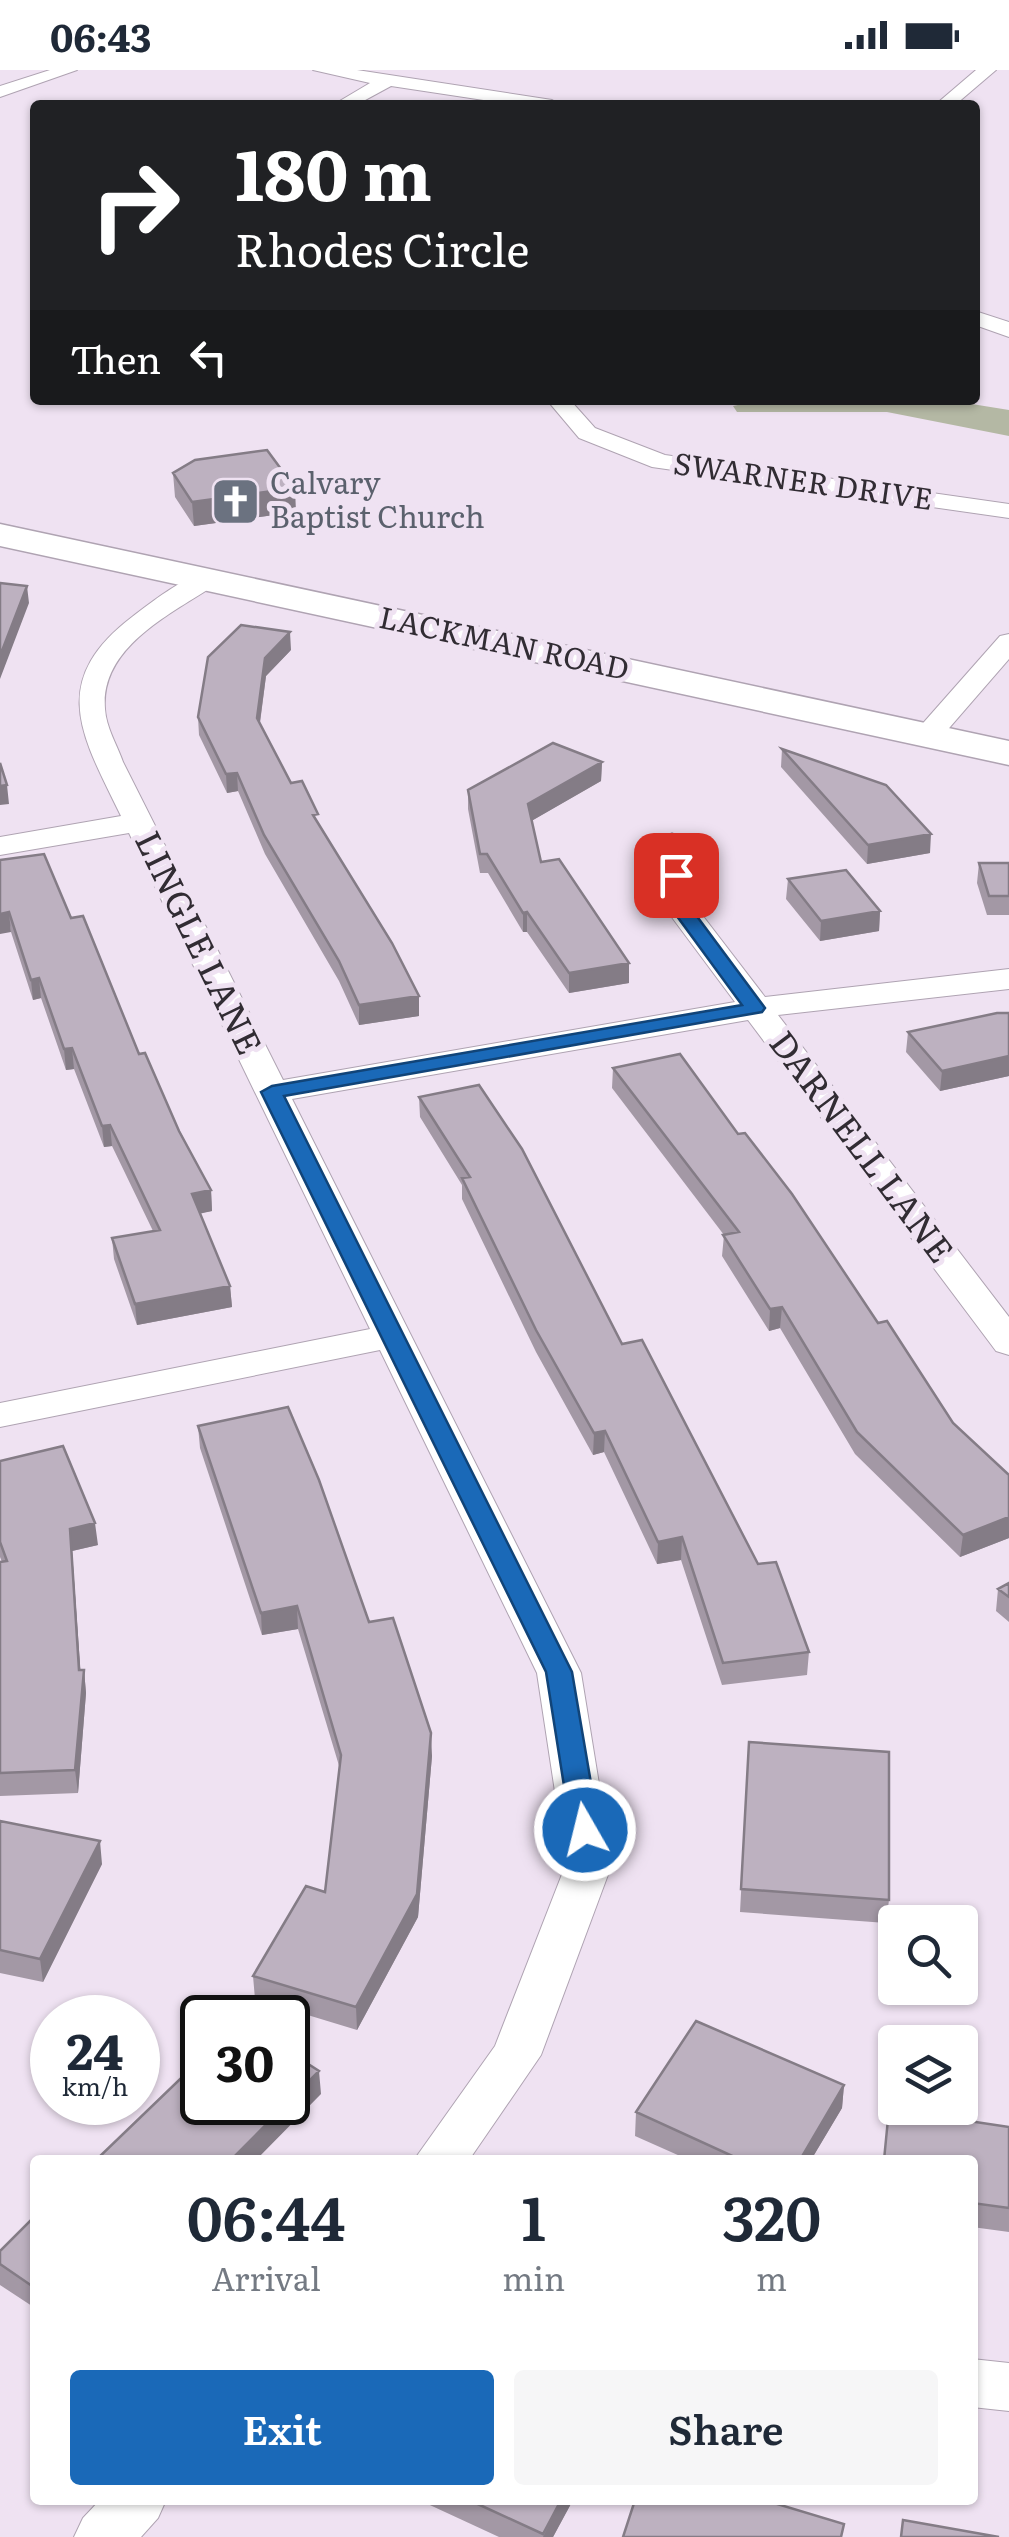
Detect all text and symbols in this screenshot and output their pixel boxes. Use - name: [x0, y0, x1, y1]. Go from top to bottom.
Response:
- text: 06:43: [50, 7, 152, 64]
- text: 180 m: [235, 119, 432, 223]
- icon: right: [70, 140, 200, 270]
- text: Rhodes Circle: [235, 214, 530, 281]
- text: Then: [70, 329, 161, 386]
- icon: left: [181, 330, 236, 385]
- street label: SWARNER DRIVE: [671, 439, 936, 519]
- place label: Calvary Baptist Church: [270, 459, 485, 537]
- church icon: Calvary Baptist Church: [209, 475, 261, 527]
- street label: LACKMAN ROAD: [376, 593, 634, 689]
- street label: LINGLE LANE: [124, 821, 277, 1062]
- pin: [634, 833, 719, 918]
- icon: arrive: [649, 848, 704, 903]
- street label: DARNELL LANE: [759, 1018, 968, 1272]
- position arrow: [533, 1778, 637, 1882]
- map controls: [878, 1905, 978, 2125]
- button: search: [878, 1905, 978, 2005]
- speed limit sign: 30: [180, 1995, 310, 2125]
- text: 24: [66, 2011, 123, 2085]
- button: layers: [878, 2025, 978, 2125]
- text: km/h: [62, 2067, 128, 2104]
- text: 06:44: [187, 2170, 345, 2259]
- text: 1: [521, 2170, 546, 2259]
- text: 320: [722, 2170, 821, 2259]
- text: Arrival: [211, 2253, 321, 2301]
- text: min: [502, 2253, 565, 2301]
- text: m: [756, 2253, 787, 2301]
- button: Exit: [70, 2370, 494, 2485]
- button: Share: [514, 2370, 938, 2485]

